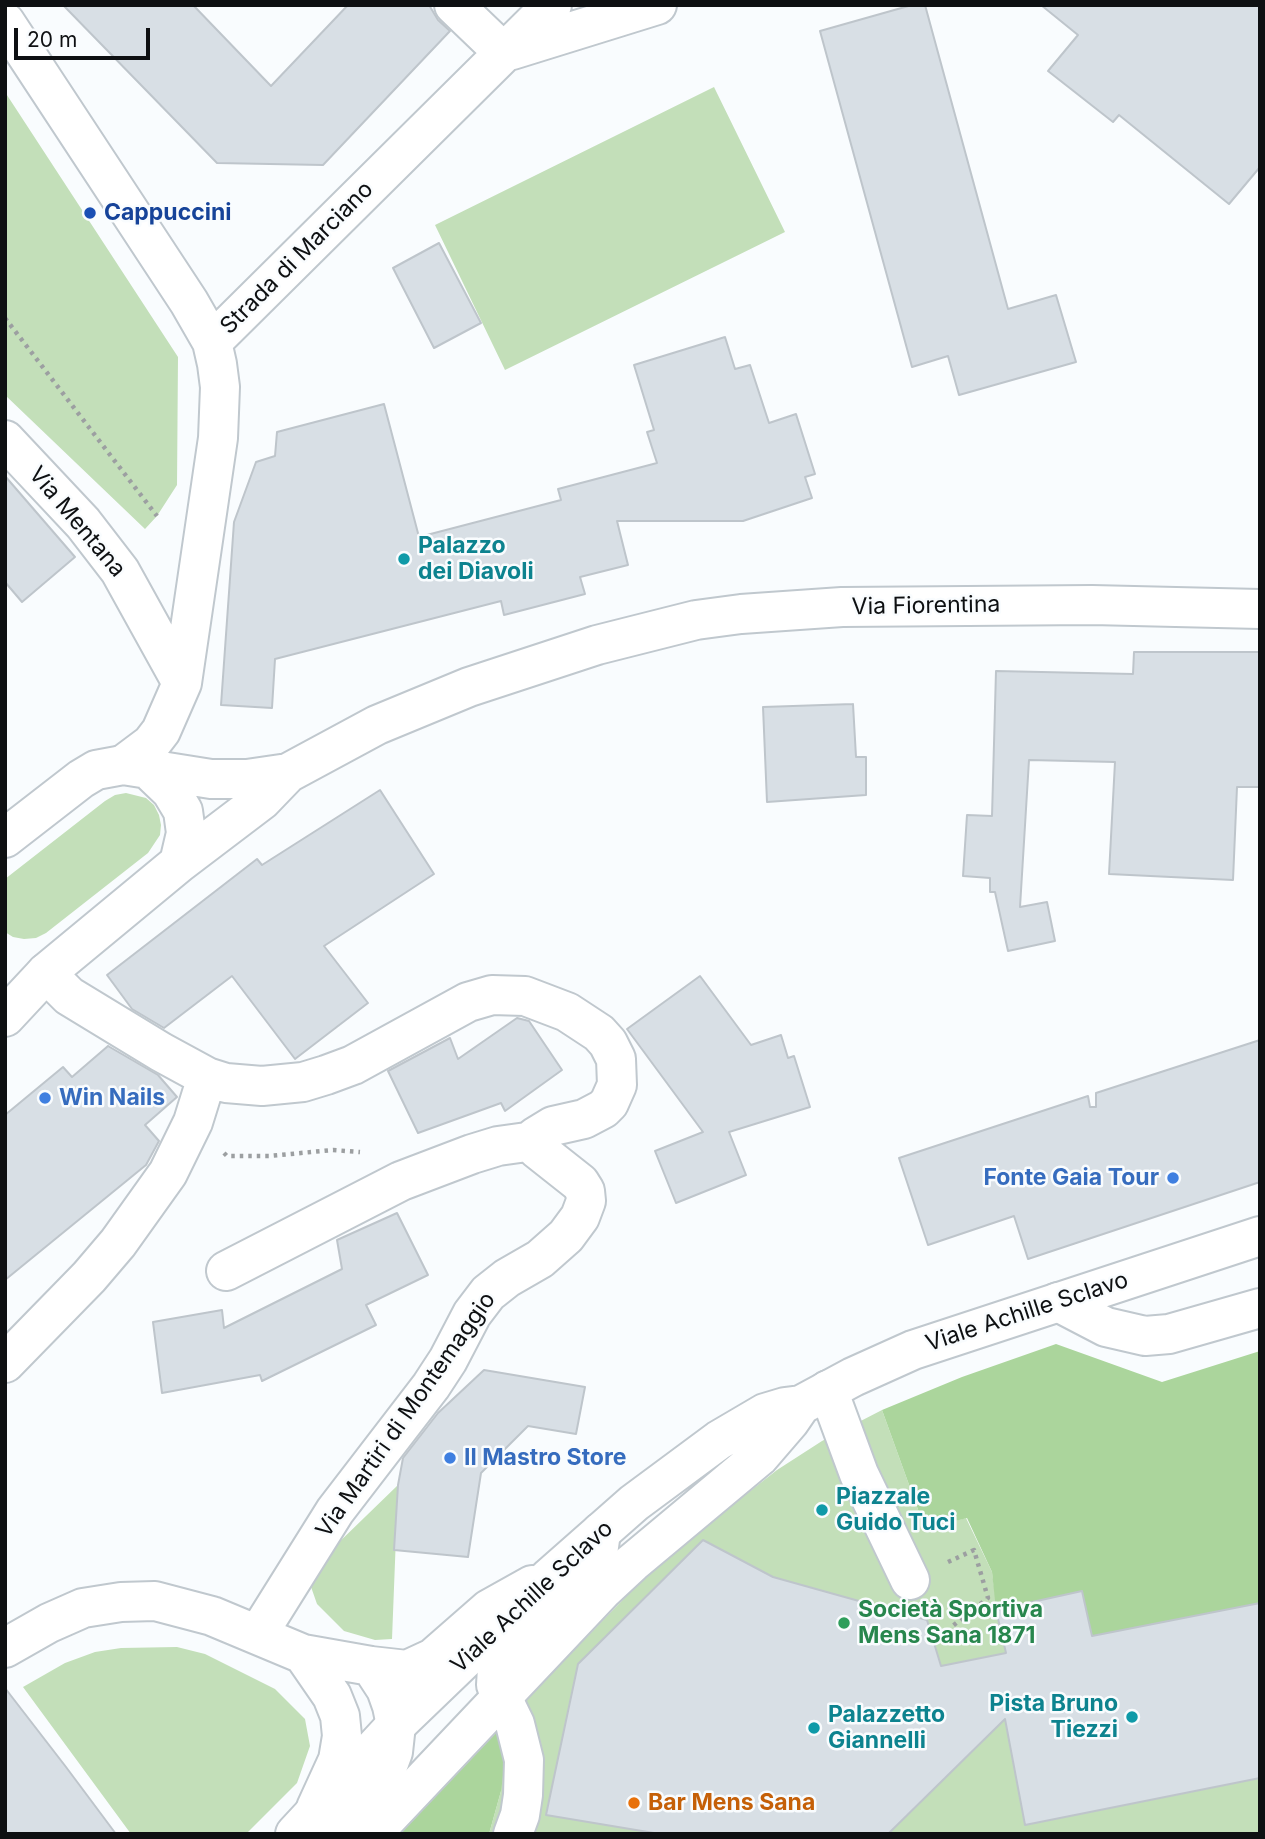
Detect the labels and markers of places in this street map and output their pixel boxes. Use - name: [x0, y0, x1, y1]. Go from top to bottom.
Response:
- place label: Cappuccini: [104, 199, 232, 227]
- marker: Cappuccini: [82, 205, 98, 221]
- place label: Palazzo dei Diavoli: [418, 532, 534, 586]
- marker: Palazzo dei Diavoli: [396, 551, 412, 567]
- place label: Win Nails: [59, 1084, 165, 1112]
- marker: Win Nails: [37, 1090, 53, 1106]
- place label: Fonte Gaia Tour: [983, 1164, 1159, 1192]
- marker: Fonte Gaia Tour: [1165, 1170, 1181, 1186]
- place label: Il Mastro Store: [464, 1444, 626, 1472]
- marker: Il Mastro Store: [442, 1450, 458, 1466]
- place label: Piazzale Guido Tuci: [836, 1483, 956, 1537]
- marker: Piazzale Guido Tuci: [814, 1502, 830, 1518]
- place label: Società Sportiva Mens Sana 1871: [858, 1596, 1043, 1650]
- marker: Società Sportiva Mens Sana 1871: [836, 1615, 852, 1631]
- place label: Pista Bruno Tiezzi: [989, 1690, 1118, 1744]
- place label: Palazzetto Giannelli: [828, 1701, 945, 1755]
- marker: Pista Bruno Tiezzi: [1124, 1709, 1140, 1725]
- marker: Palazzetto Giannelli: [806, 1720, 822, 1736]
- place label: Bar Mens Sana: [648, 1789, 815, 1817]
- marker: Bar Mens Sana: [626, 1795, 642, 1811]

